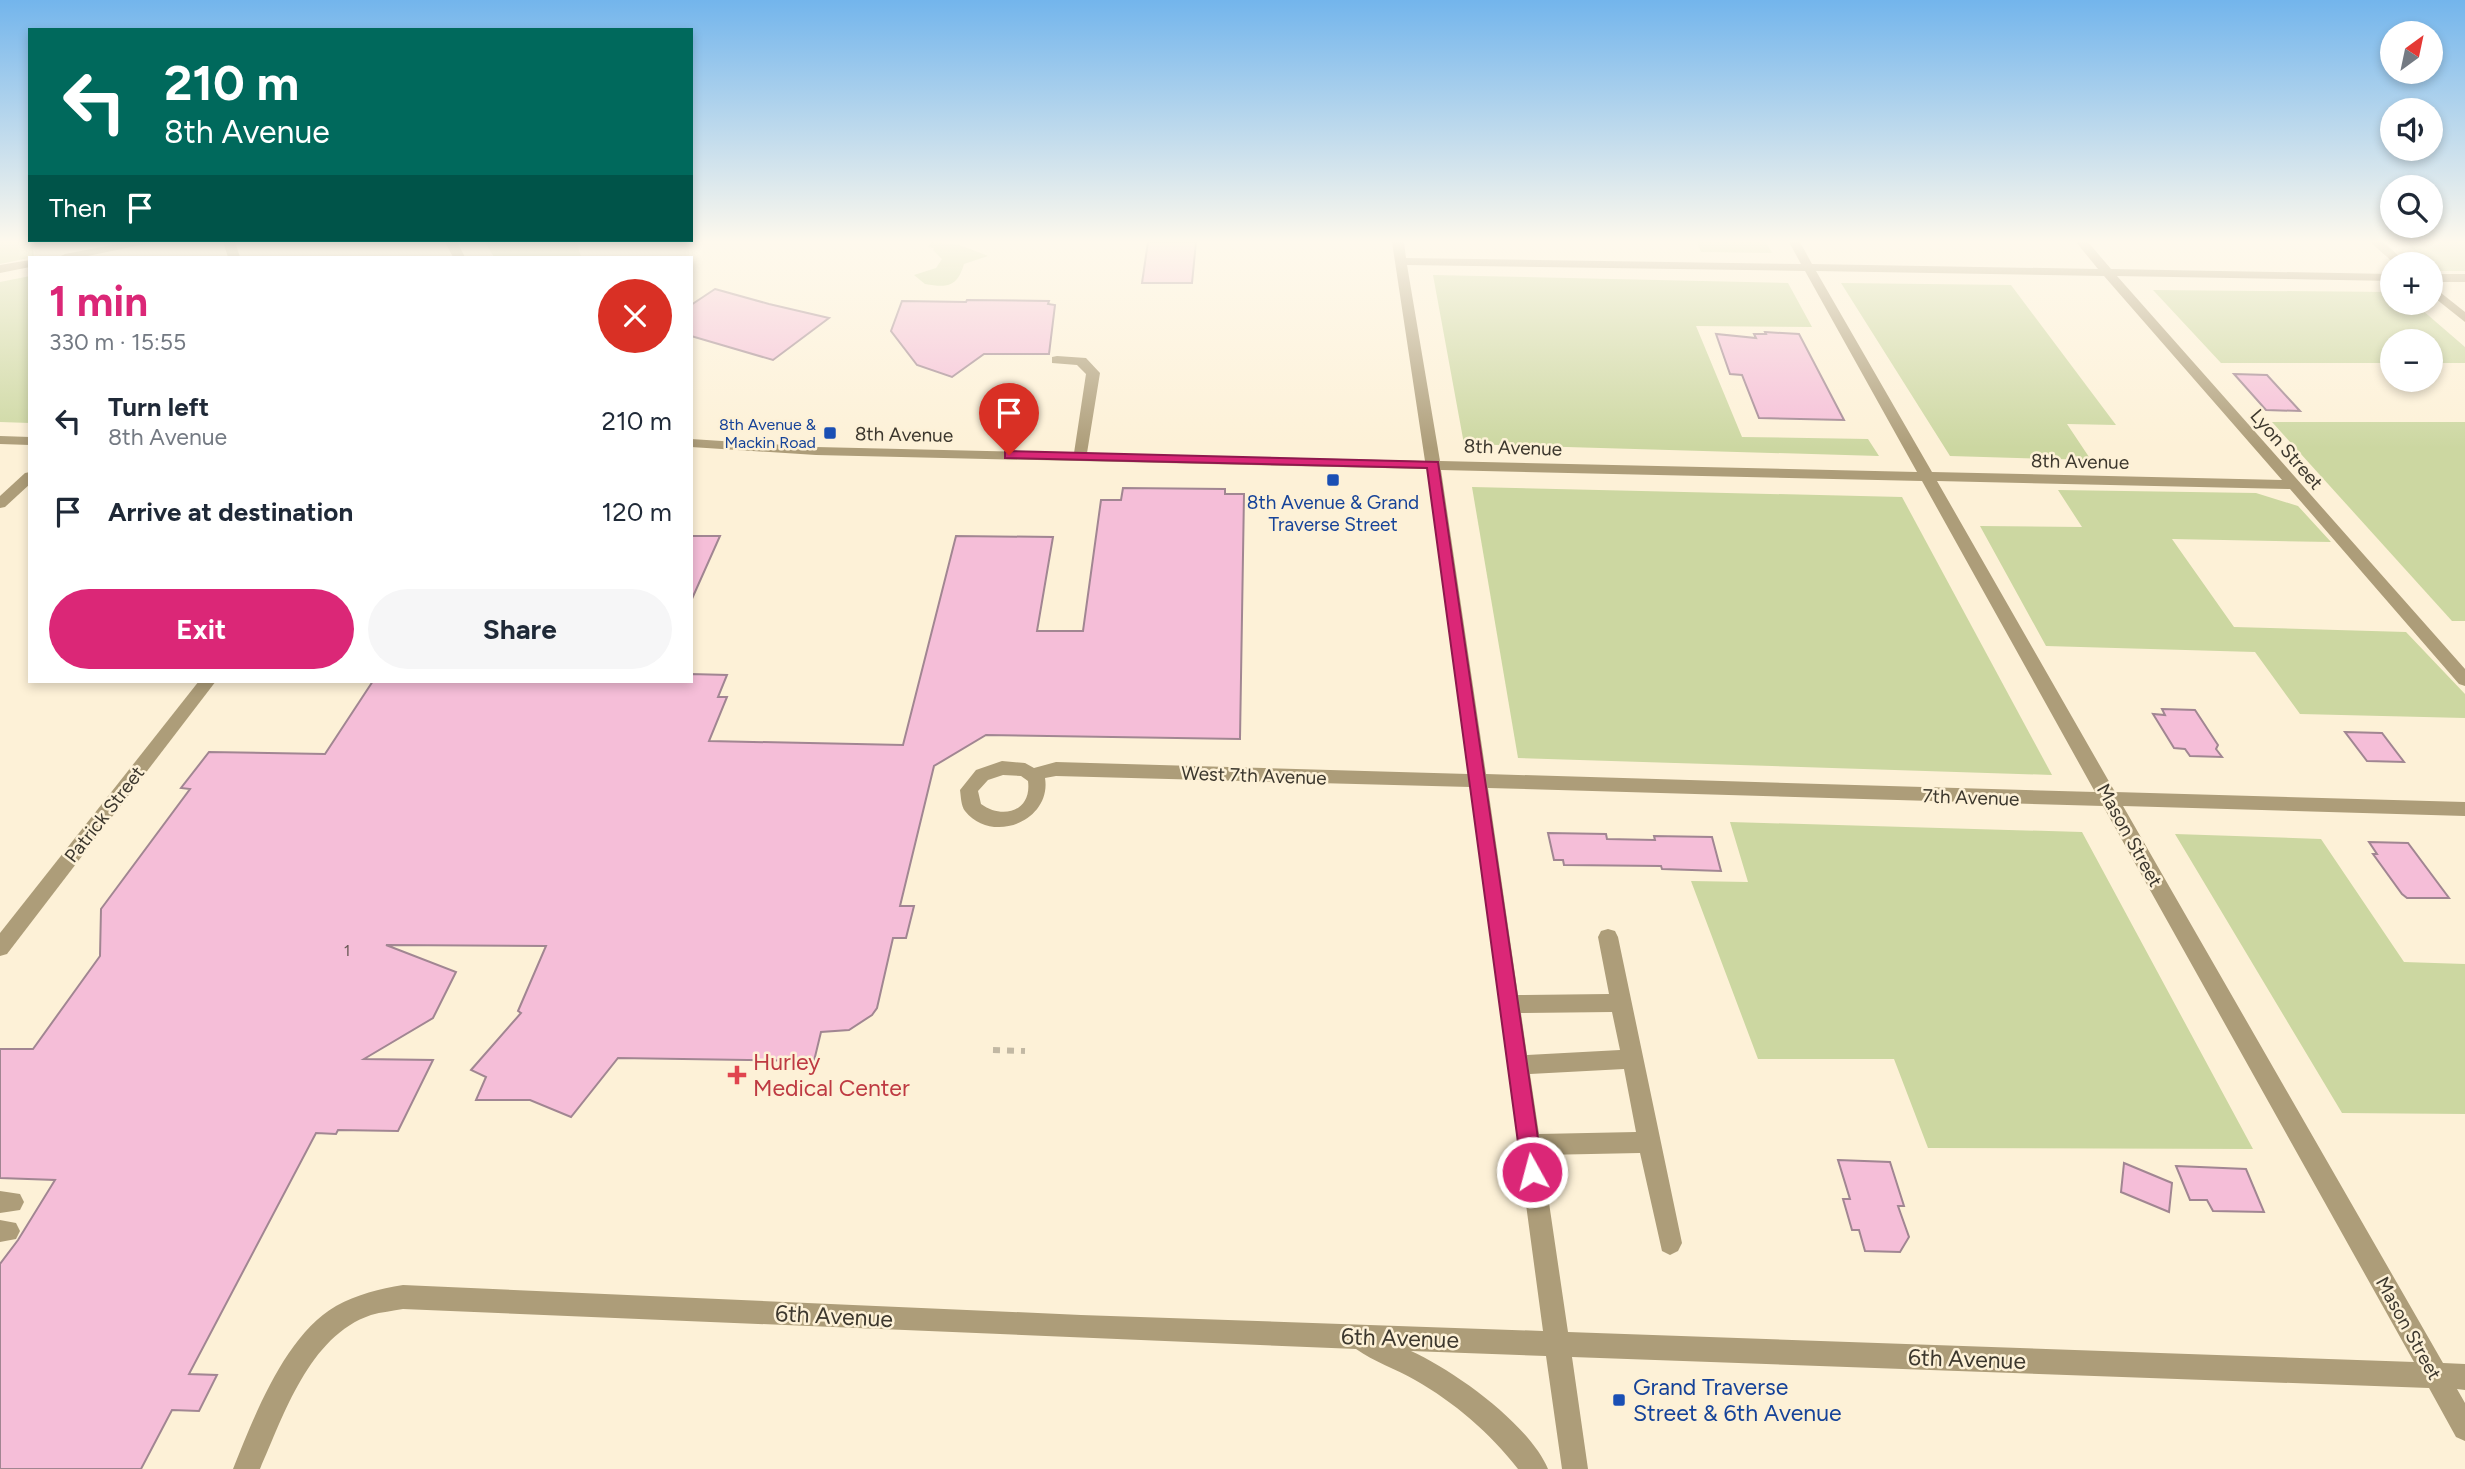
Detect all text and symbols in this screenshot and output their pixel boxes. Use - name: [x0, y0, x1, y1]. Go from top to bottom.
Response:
- north arrow: [2380, 21, 2443, 84]
- map controls: [2380, 21, 2443, 392]
- text: 210 m: [164, 53, 299, 112]
- icon: left: [49, 56, 140, 147]
- button: sound: [2380, 98, 2443, 161]
- text: 8th Avenue: [164, 113, 330, 151]
- button: search: [2380, 175, 2443, 238]
- icon: arrive: [121, 189, 159, 227]
- text: Then: [49, 192, 107, 224]
- button: +: [2380, 252, 2443, 315]
- text: 1 min: [49, 276, 148, 327]
- button: close: [598, 279, 672, 353]
- text: 330 m · 15:55: [49, 328, 186, 356]
- button: −: [2380, 329, 2443, 392]
- pin: [979, 383, 1039, 455]
- text: Turn left: [108, 391, 209, 423]
- icon: arrive: [990, 394, 1028, 432]
- icon: left: [49, 402, 87, 440]
- street label: Lyon Street: [2245, 404, 2328, 494]
- text: 210 m: [602, 405, 672, 437]
- place label: 8th Avenue & Mackin Road: [719, 415, 817, 452]
- street label: 8th Avenue: [855, 422, 953, 447]
- text: 8th Avenue: [108, 423, 227, 451]
- marker: 8th Avenue & Mackin Road: [822, 425, 838, 441]
- street label: 8th Avenue: [1463, 434, 1563, 461]
- street label: 8th Avenue: [2031, 449, 2129, 474]
- marker: 8th Avenue & Grand Traverse Street: [1325, 472, 1341, 488]
- place label: 8th Avenue & Grand Traverse Street: [1247, 491, 1419, 536]
- icon: arrive: [49, 493, 87, 531]
- text: Arrive at destination: [108, 496, 353, 528]
- text: 120 m: [602, 496, 672, 528]
- button: Exit: [49, 589, 354, 669]
- button: Share: [368, 589, 672, 669]
- street label: West 7th Avenue: [1181, 761, 1327, 790]
- street label: Patrick Street: [60, 762, 149, 867]
- street label: Mason Street: [2092, 780, 2167, 891]
- street label: 7th Avenue: [1922, 784, 2020, 811]
- house number: 1: [344, 941, 350, 960]
- place label: Hurley Medical Center: [753, 1048, 910, 1102]
- marker: Hurley Medical Center: [727, 1065, 747, 1085]
- position arrow: [1495, 1135, 1569, 1209]
- street label: Mason Street: [2371, 1273, 2446, 1384]
- street label: 6th Avenue: [774, 1299, 894, 1333]
- street label: 6th Avenue: [1341, 1322, 1459, 1354]
- street label: 6th Avenue: [1908, 1343, 2026, 1375]
- place label: Grand Traverse Street & 6th Avenue: [1633, 1373, 1842, 1427]
- marker: Grand Traverse Street & 6th Avenue: [1611, 1392, 1627, 1408]

